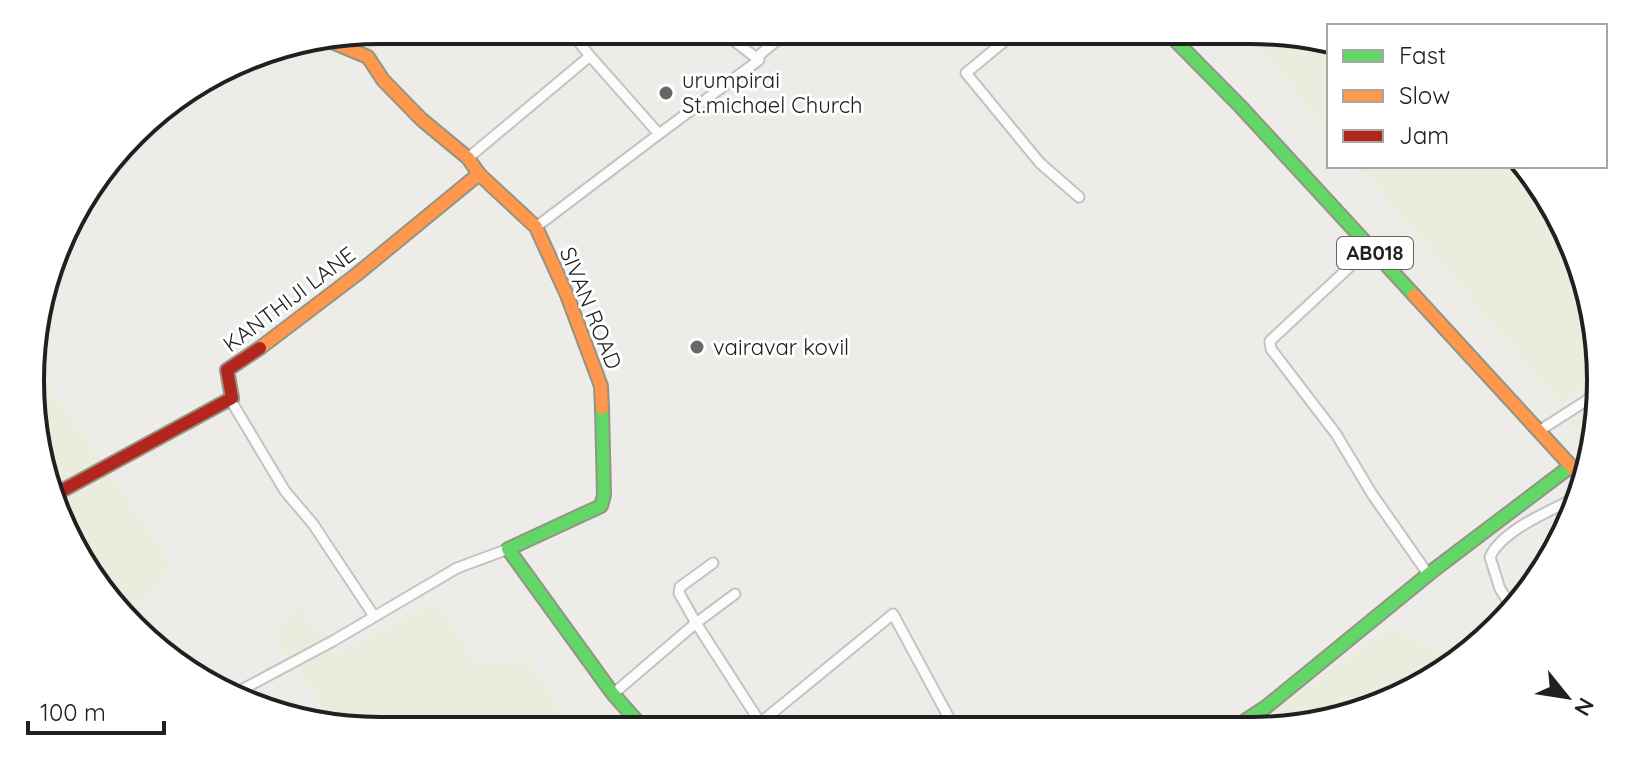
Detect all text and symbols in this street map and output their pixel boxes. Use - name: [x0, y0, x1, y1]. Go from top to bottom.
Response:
- legend: [1327, 24, 1607, 168]
- text: Fast: [1399, 40, 1446, 70]
- place label: urumpirai St.michael Church: [682, 66, 863, 119]
- text: Slow: [1399, 80, 1450, 110]
- marker: urumpirai St.michael Church: [657, 84, 675, 102]
- text: Jam: [1399, 120, 1449, 150]
- road number: AB018: [1337, 237, 1413, 269]
- street label: KANTHIJI LANE: [217, 240, 361, 358]
- street label: SIVAN ROAD: [554, 243, 628, 373]
- place label: vairavar kovil: [713, 333, 849, 361]
- marker: vairavar kovil: [688, 338, 706, 356]
- north arrow: [1527, 657, 1607, 737]
- scale bar: [28, 685, 164, 735]
- text: N: [1568, 693, 1600, 721]
- text: 100 m: [40, 697, 106, 727]

